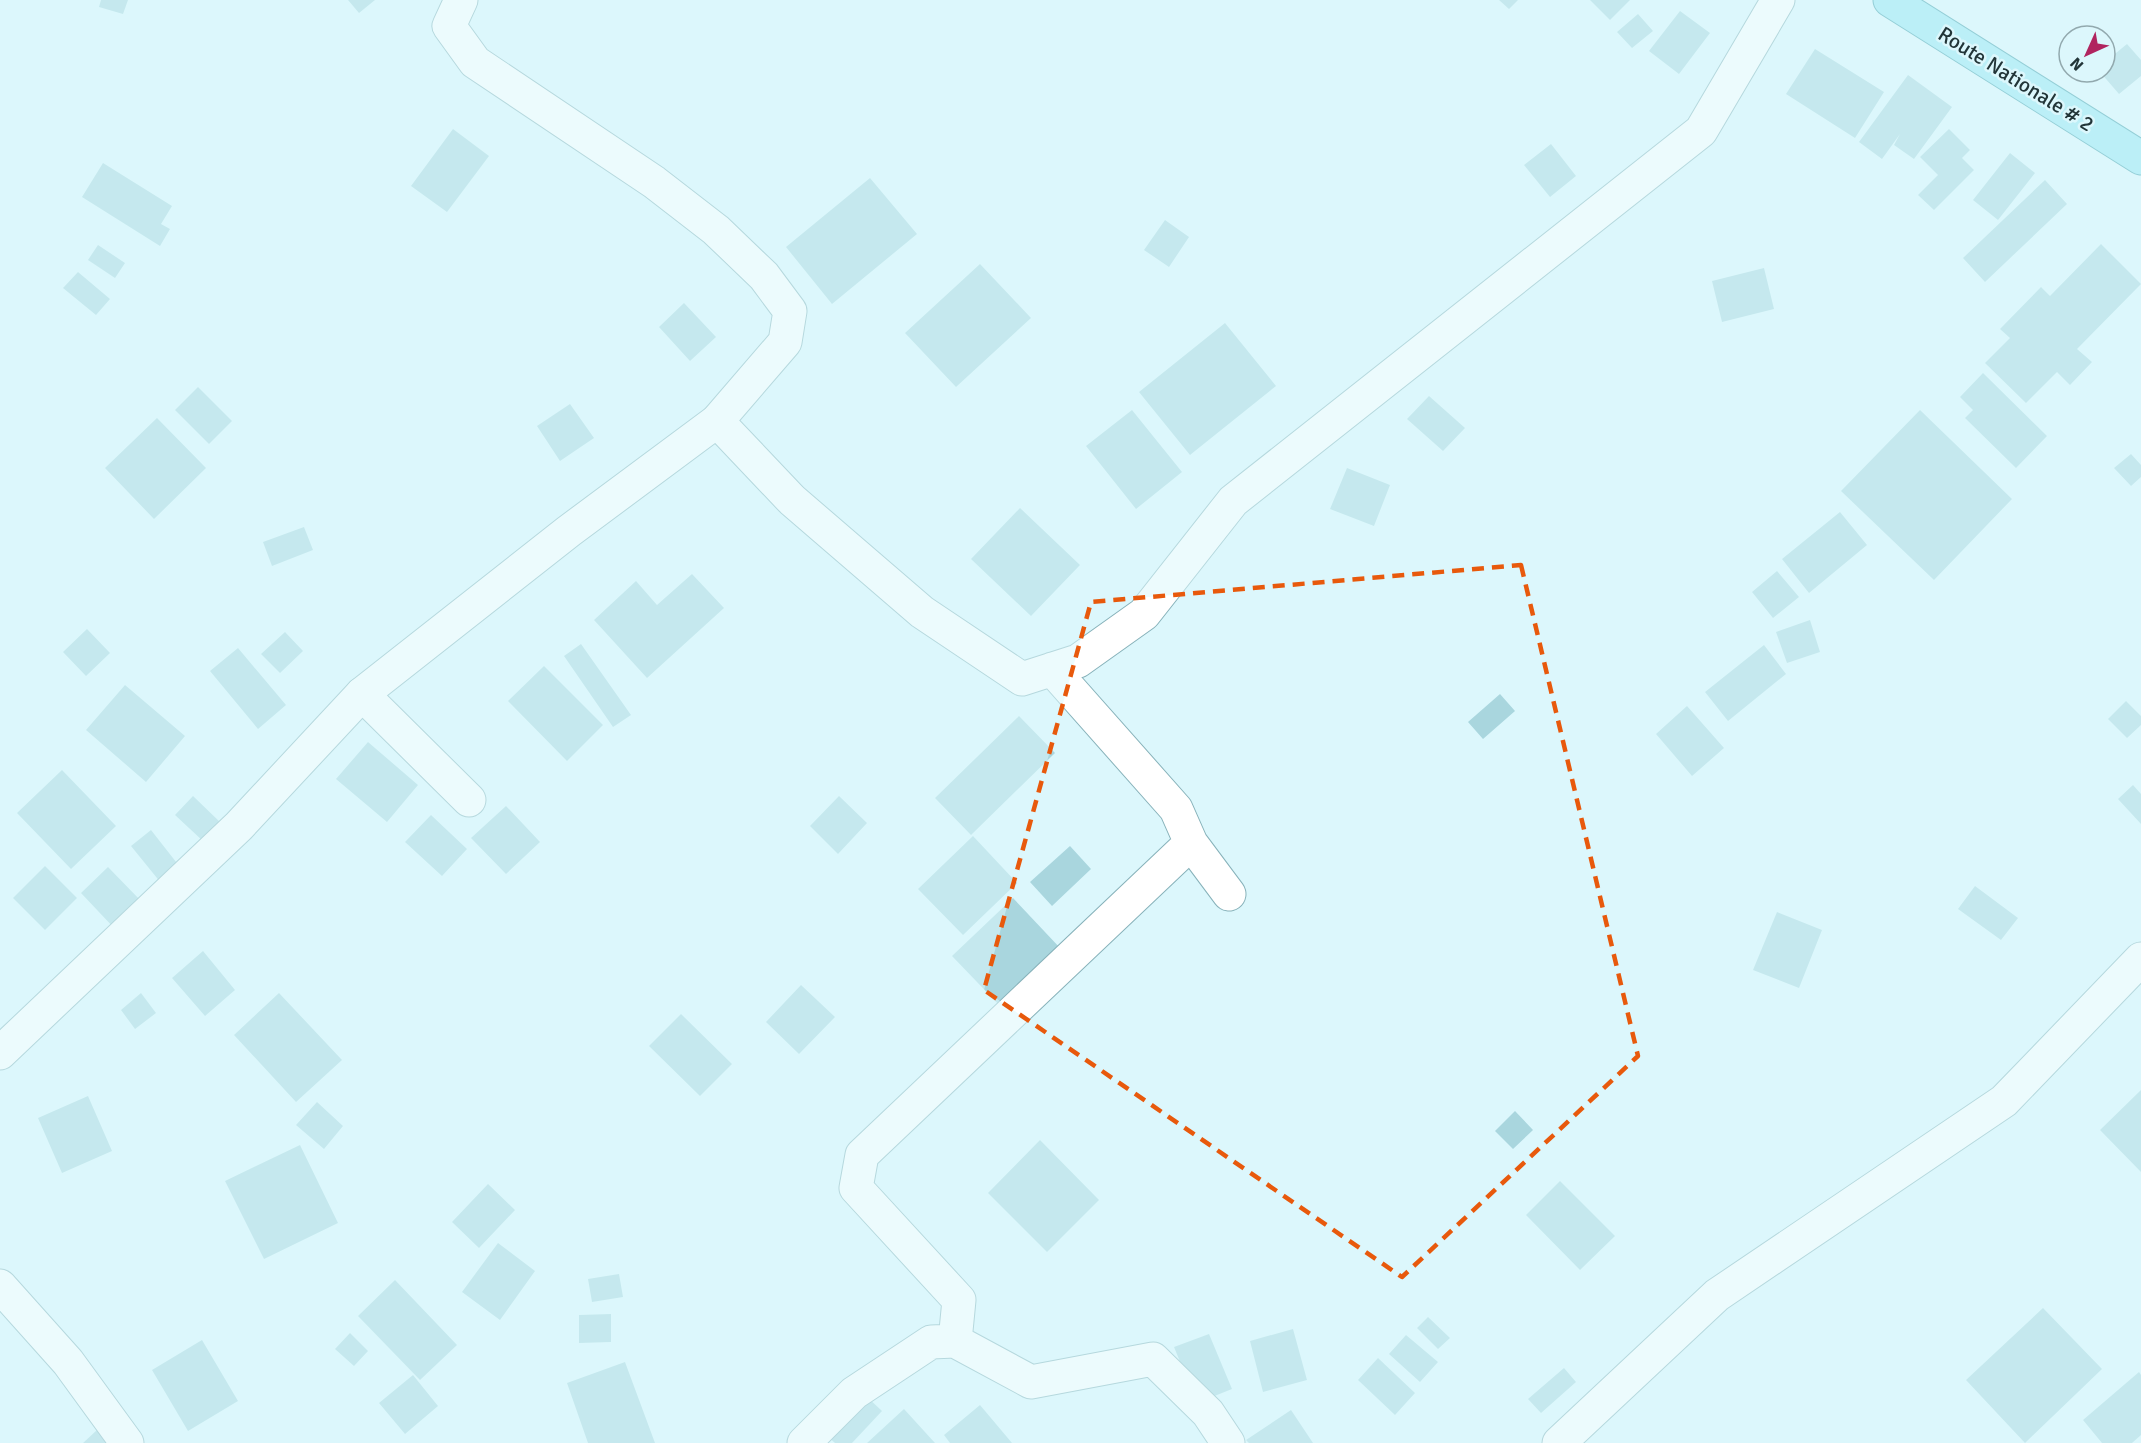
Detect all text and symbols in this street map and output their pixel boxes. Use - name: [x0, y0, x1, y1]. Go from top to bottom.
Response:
- street label: Route Nationale # 2: [1934, 21, 2098, 137]
- north arrow: [2057, 24, 2117, 84]

